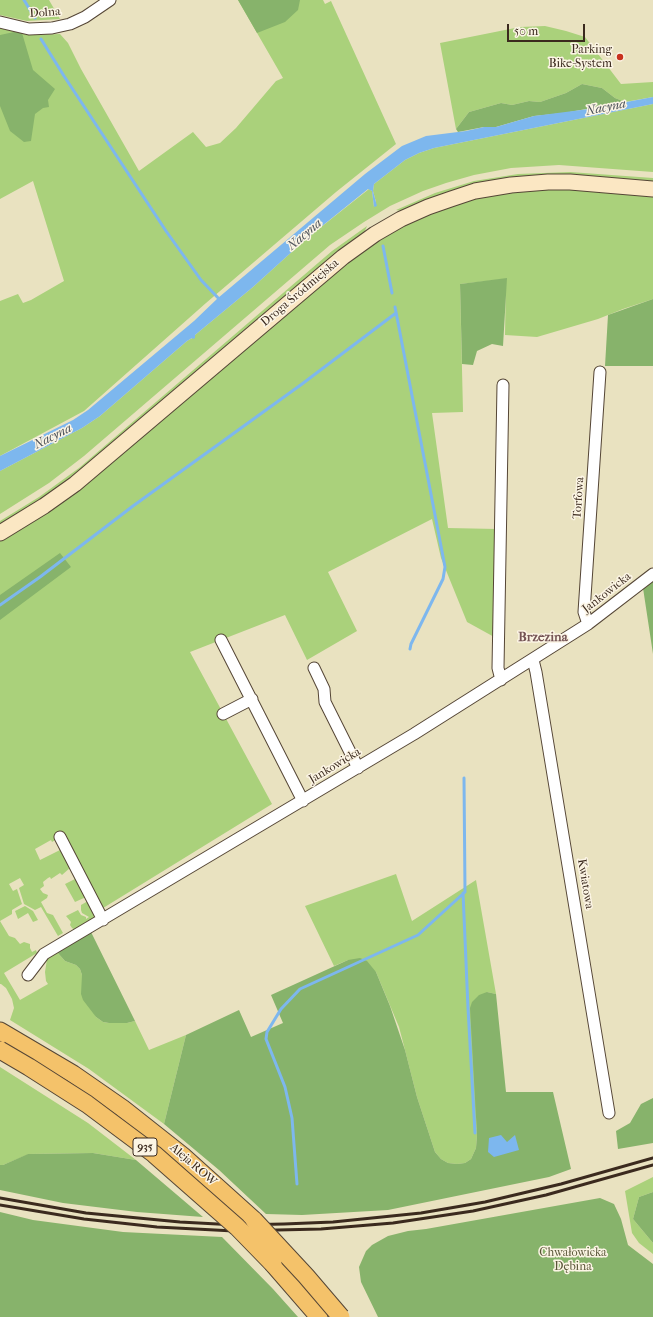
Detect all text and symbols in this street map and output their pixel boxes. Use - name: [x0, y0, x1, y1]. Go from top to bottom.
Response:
- street label: Dolna: [29, 5, 61, 21]
- scale bar: [509, 16, 587, 42]
- text: 50 m: [514, 24, 538, 38]
- place label: Parking Bike-System: [549, 43, 612, 71]
- marker: Parking Bike-System: [615, 52, 625, 62]
- water label: Nacyna: [585, 96, 627, 120]
- water label: Nacyna: [284, 216, 326, 254]
- street label: Droga Śródmiejska: [258, 256, 342, 330]
- water label: Nacyna: [31, 421, 75, 453]
- street label: Torfowa: [570, 477, 588, 519]
- street label: Jankowicka: [580, 569, 634, 617]
- district label: Brzezina: [518, 630, 568, 646]
- street label: Jankowicka: [306, 745, 364, 787]
- street label: Kwiatowa: [574, 858, 596, 910]
- road number: 935: [133, 1138, 157, 1156]
- street label: Aleja ROW: [167, 1141, 219, 1189]
- park label: Chwałowicka Dębina: [539, 1246, 607, 1274]

